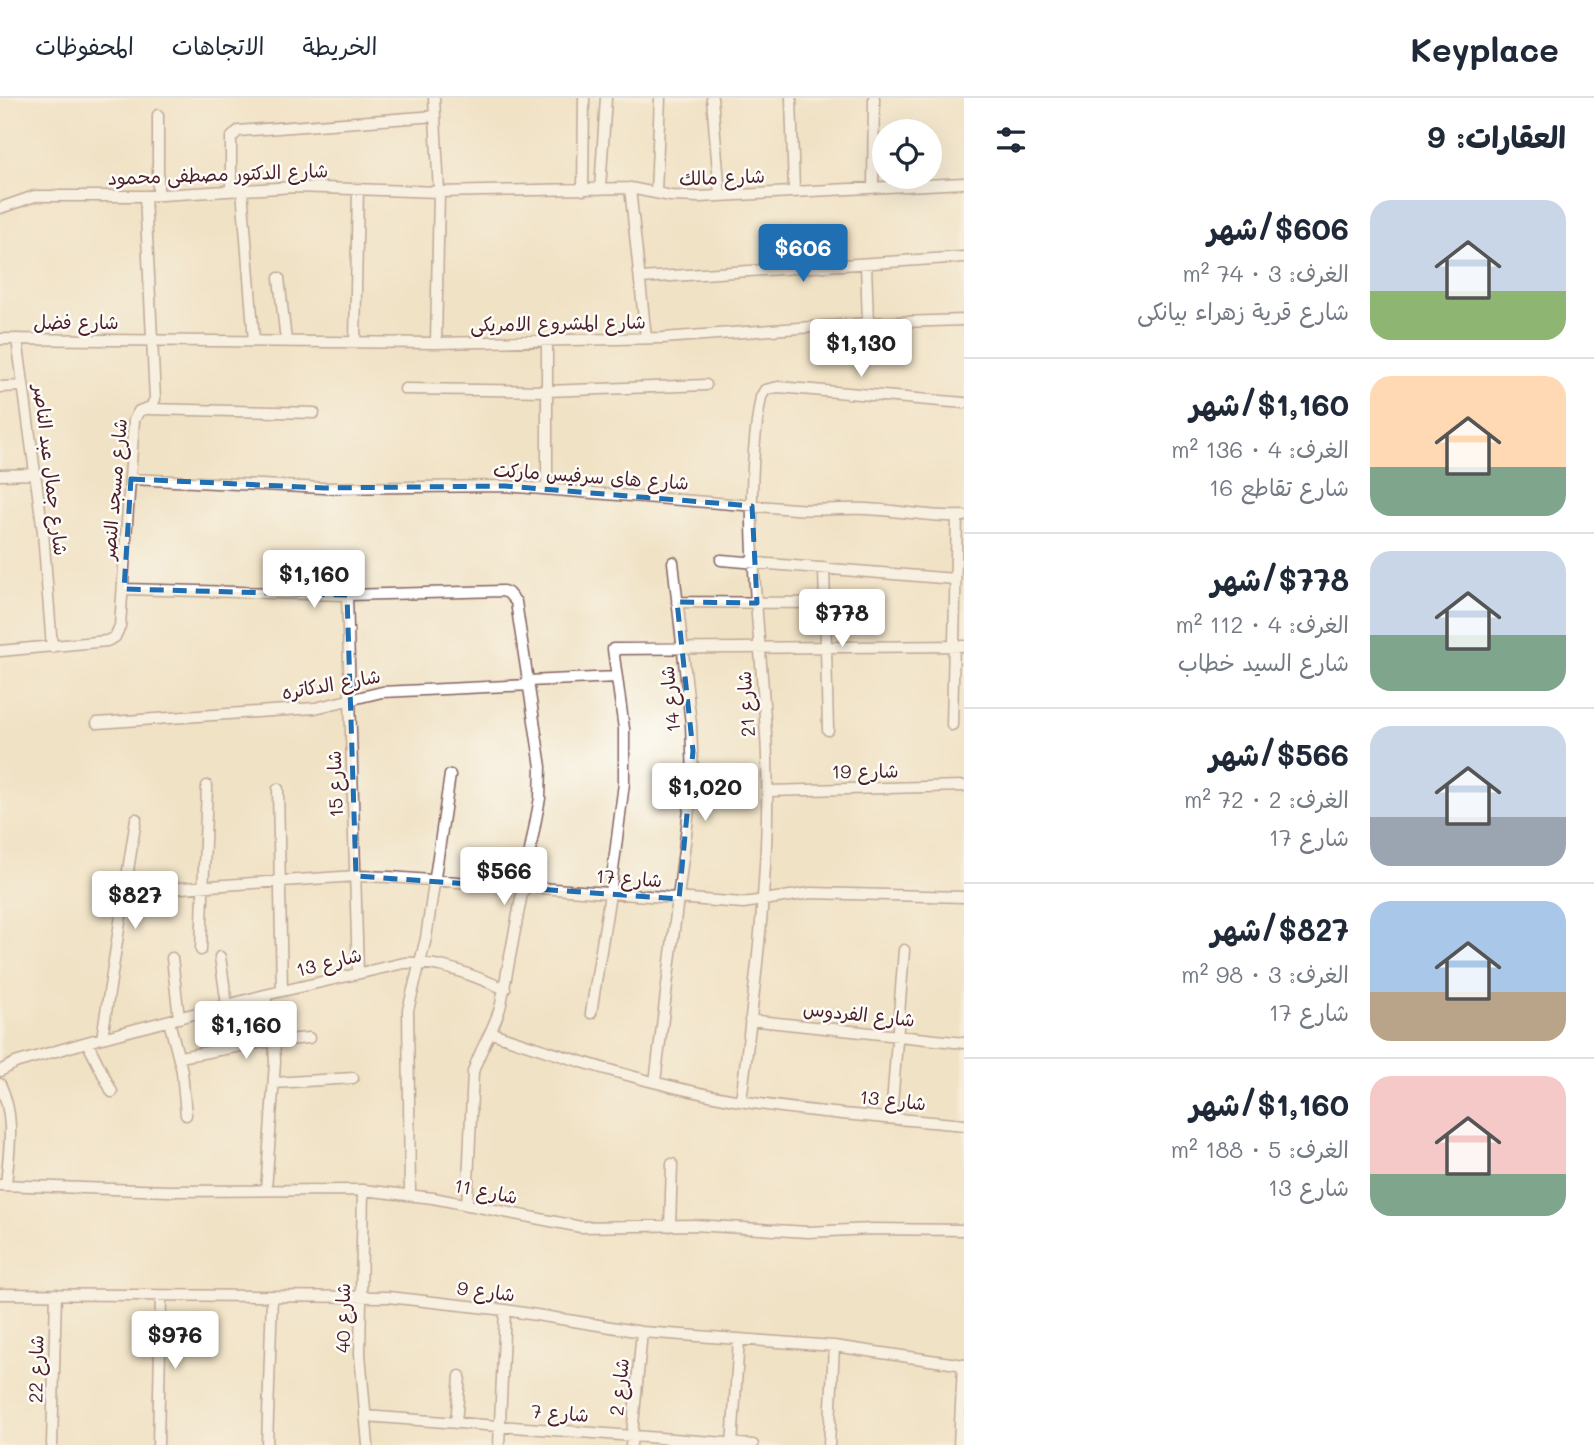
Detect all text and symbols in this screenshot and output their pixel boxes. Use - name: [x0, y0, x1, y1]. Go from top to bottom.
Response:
- text: Keyplace: [1410, 27, 1559, 70]
- text: المحفوظات: [35, 30, 134, 61]
- text: الاتجاهات: [172, 30, 265, 61]
- text: الخريطة: [303, 30, 377, 61]
- text: العقارات: 9: [1427, 116, 1566, 156]
- map controls: [872, 119, 942, 189]
- button: locate: [872, 119, 942, 189]
- icon: filters: [992, 121, 1030, 159]
- street label: شارع الدكتور مصطفى محمود: [107, 157, 329, 192]
- street label: شارع مالك: [679, 163, 765, 192]
- text: $606/شهر: [1207, 208, 1349, 248]
- pin: $606: [762, 225, 844, 284]
- icon: home: [1426, 228, 1510, 312]
- text: $606: [775, 232, 831, 262]
- text: الغرف: 3 · 74 m²: [1183, 258, 1349, 288]
- text: شارع قرية زهراء بيانكى: [1137, 296, 1349, 326]
- street label: شارع المشروع الامريكى: [470, 308, 646, 339]
- street label: شارع فضل: [33, 309, 119, 336]
- pin: $1,130: [804, 320, 918, 379]
- text: $1,130: [826, 327, 896, 357]
- street label: شارع جمال عبد الناصر: [26, 381, 74, 557]
- text: $1,160/شهر: [1190, 384, 1349, 424]
- icon: home: [1426, 404, 1510, 488]
- street label: شارع مسجد النصر: [95, 417, 134, 563]
- text: الغرف: 4 · 136 m²: [1171, 434, 1349, 464]
- street label: شارع هاى سرفيس ماركت: [492, 456, 690, 497]
- text: شارع تقاطع 16: [1209, 472, 1349, 502]
- pin: $1,160: [257, 550, 371, 610]
- text: $1,160: [279, 558, 349, 588]
- text: $778/شهر: [1211, 559, 1349, 599]
- icon: home: [1426, 579, 1510, 663]
- pin: $778: [801, 589, 883, 649]
- text: $778: [815, 597, 869, 627]
- text: الغرف: 4 · 112 m²: [1175, 609, 1349, 639]
- text: شارع السيد خطاب: [1178, 647, 1349, 677]
- street label: شارع الدكاتره: [279, 663, 383, 706]
- street label: شارع 14: [654, 664, 687, 734]
- street label: شارع 21: [731, 670, 762, 738]
- text: $566/شهر: [1209, 734, 1349, 774]
- street label: شارع 15: [321, 750, 350, 818]
- icon: home: [1426, 754, 1510, 838]
- street label: شارع 19: [831, 757, 899, 786]
- pin: $1,020: [648, 764, 762, 823]
- text: $1,020: [668, 771, 742, 801]
- text: الغرف: 2 · 72 m²: [1184, 784, 1349, 814]
- text: شارع 17: [1269, 822, 1349, 852]
- pin: $566: [463, 848, 545, 907]
- text: $566: [476, 855, 532, 885]
- street label: شارع 17: [595, 863, 663, 894]
- pin: $827: [94, 872, 176, 931]
- text: $827: [108, 879, 162, 909]
- text: $827/شهر: [1211, 909, 1349, 949]
- icon: home: [1426, 929, 1510, 1013]
- street label: شارع 13: [293, 941, 365, 984]
- text: الغرف: 3 · 98 m²: [1181, 959, 1349, 989]
- street label: شارع الفردوس: [802, 995, 916, 1034]
- text: شارع 17: [1269, 997, 1349, 1027]
- pin: $1,160: [189, 1002, 303, 1061]
- text: $1,160: [211, 1009, 281, 1039]
- street label: شارع 13: [858, 1084, 928, 1117]
- text: $1,160/شهر: [1190, 1084, 1349, 1124]
- icon: home: [1426, 1104, 1510, 1188]
- text: الغرف: 5 · 188 m²: [1171, 1134, 1349, 1164]
- street label: شارع 11: [452, 1172, 520, 1211]
- text: شارع 13: [1268, 1172, 1349, 1202]
- street label: شارع 9: [455, 1275, 517, 1308]
- street label: شارع 40: [330, 1283, 357, 1353]
- pin: $976: [134, 1312, 216, 1371]
- text: $976: [148, 1319, 202, 1349]
- street label: شارع 22: [22, 1335, 51, 1403]
- street label: شارع 2: [603, 1357, 636, 1417]
- street label: شارع 7: [530, 1398, 590, 1429]

